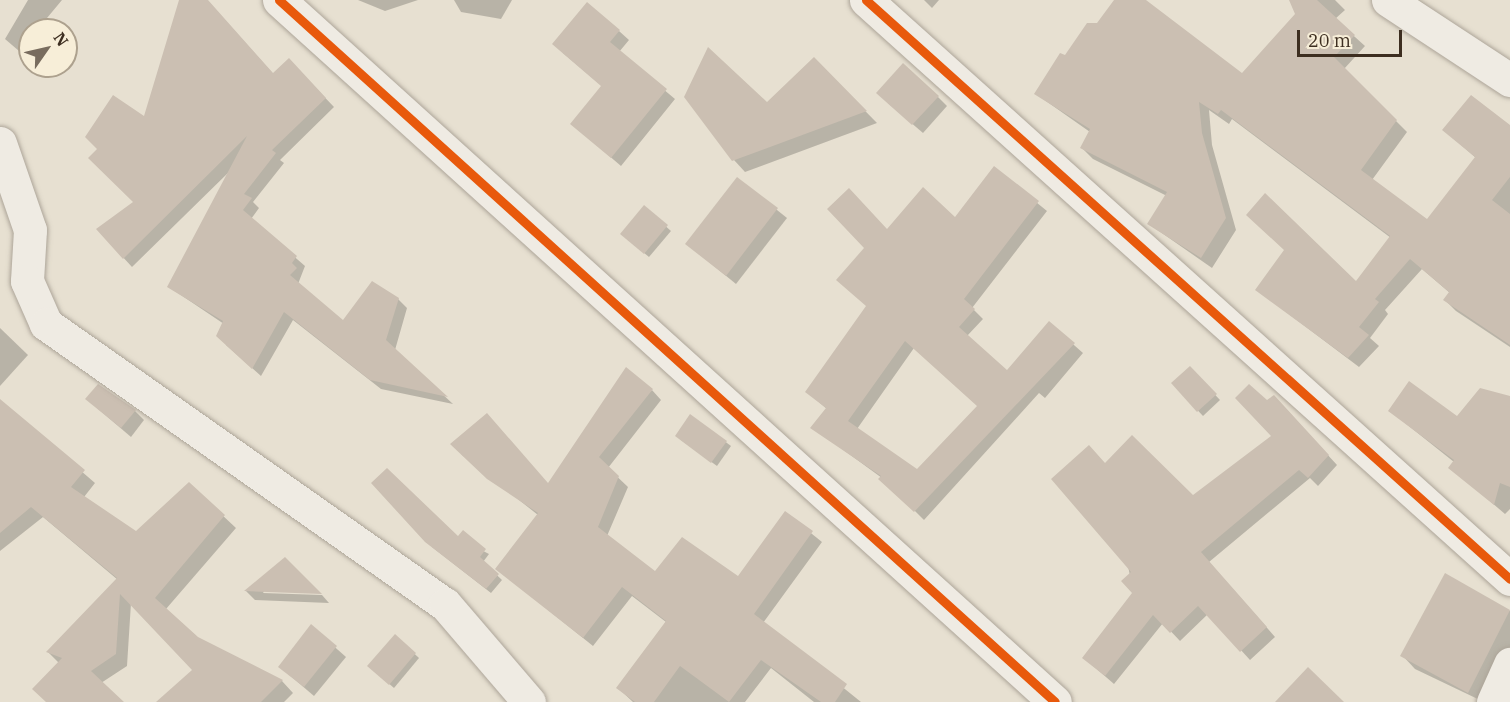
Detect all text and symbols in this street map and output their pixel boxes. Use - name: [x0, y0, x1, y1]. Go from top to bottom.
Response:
- north arrow: [18, 18, 78, 78]
- scale bar: [1300, 18, 1405, 56]
- text: N: [49, 28, 73, 50]
- text: 20 m: [1308, 29, 1351, 52]

